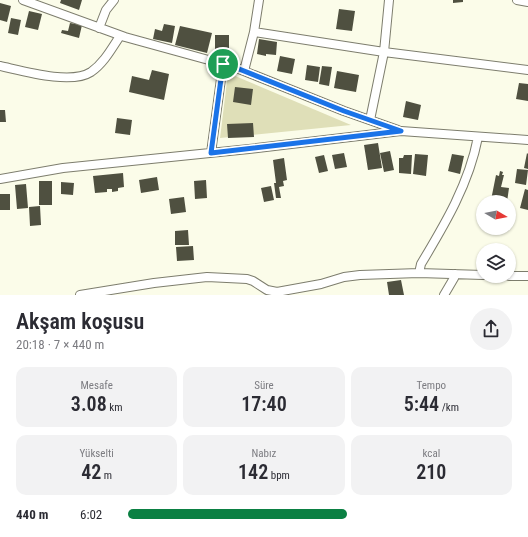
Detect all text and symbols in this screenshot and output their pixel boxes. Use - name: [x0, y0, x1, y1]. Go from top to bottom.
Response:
- pin: [206, 47, 240, 81]
- icon: arrive: [212, 53, 234, 75]
- north arrow: [476, 195, 516, 235]
- map controls: [476, 195, 516, 283]
- button: layers: [476, 243, 516, 283]
- button: share: [470, 308, 512, 350]
- text: Akşam koşusu: [16, 309, 144, 334]
- text: 20:18 · 7 × 440 m: [16, 337, 104, 352]
- text: Mesafe: [81, 379, 113, 392]
- text: Süre: [254, 379, 274, 392]
- text: Tempo: [417, 379, 446, 392]
- text: 3.08: [71, 392, 107, 416]
- text: 17:40: [241, 392, 287, 416]
- text: 5:44: [404, 392, 439, 416]
- text: km: [107, 401, 122, 414]
- text: /km: [439, 401, 459, 414]
- text: Yükselti: [80, 447, 114, 460]
- text: Nabız: [252, 447, 276, 460]
- text: kcal: [422, 447, 440, 460]
- text: 42: [81, 460, 101, 484]
- text: 142: [238, 460, 268, 484]
- text: 210: [416, 460, 446, 484]
- text: m: [101, 469, 112, 482]
- text: bpm: [268, 469, 290, 482]
- text: 440 m: [16, 507, 48, 522]
- text: 6:02: [80, 507, 102, 522]

